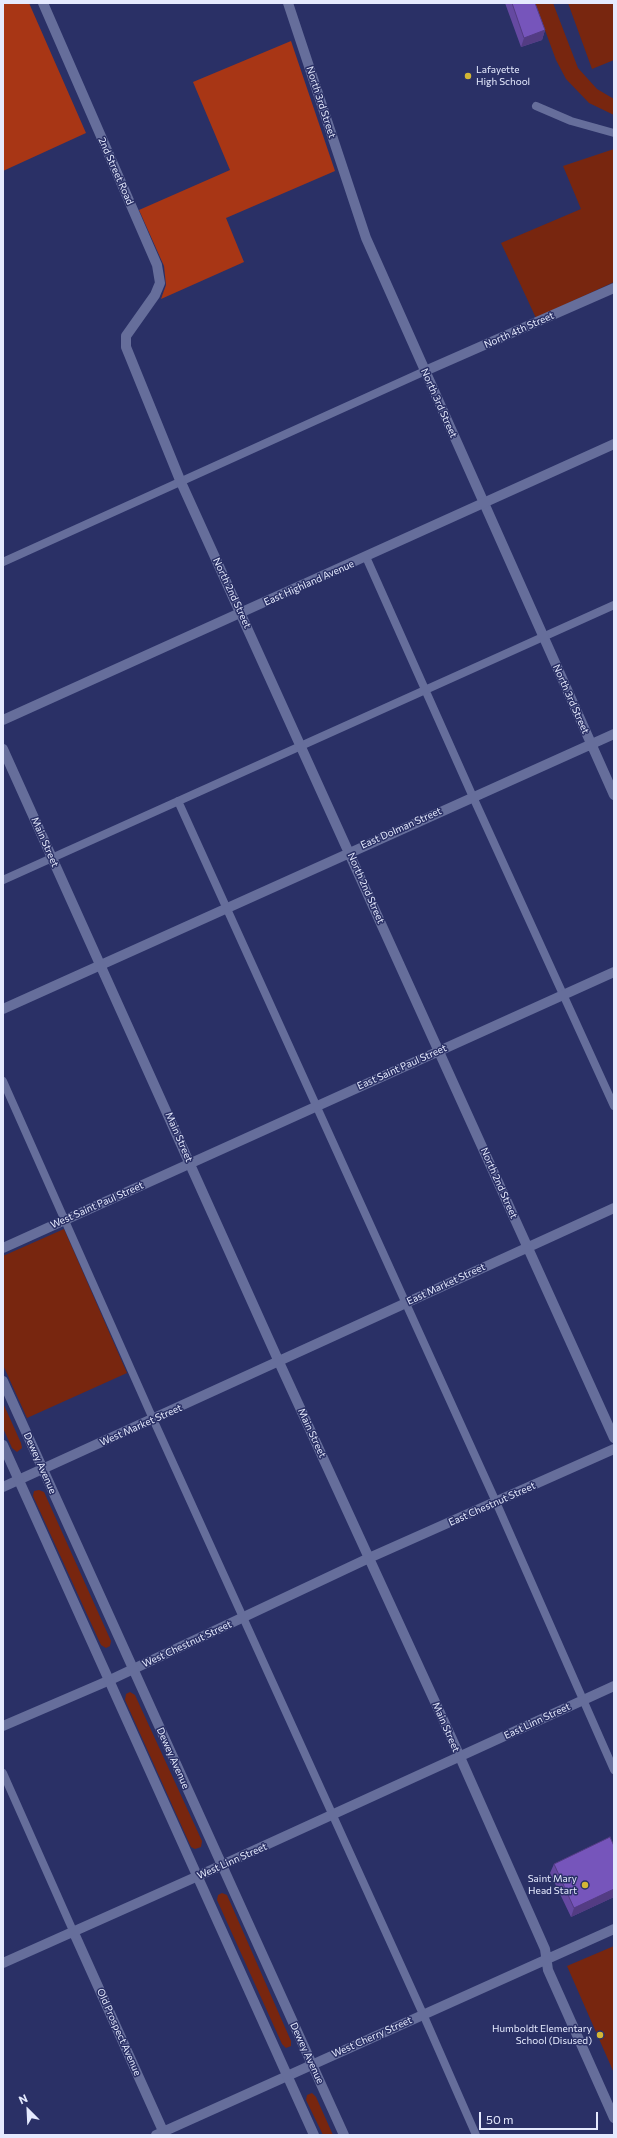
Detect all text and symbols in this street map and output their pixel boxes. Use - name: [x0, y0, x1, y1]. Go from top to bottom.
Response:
- place label: Lafayette High School: [476, 64, 530, 88]
- street label: North 3rd Street: [304, 65, 338, 139]
- marker: Lafayette High School: [463, 71, 473, 81]
- street label: 2nd Street Road: [96, 135, 136, 207]
- street label: North 4th Street: [482, 309, 556, 351]
- street label: North 3rd Street: [418, 366, 460, 440]
- street label: North 2nd Street: [210, 556, 254, 630]
- street label: East Highland Avenue: [262, 558, 356, 608]
- street label: North 3rd Street: [550, 662, 592, 736]
- street label: East Dolman Street: [359, 805, 443, 851]
- street label: Main Street: [29, 815, 61, 869]
- street label: North 2nd Street: [345, 851, 387, 925]
- street label: East Saint Paul Street: [355, 1042, 449, 1092]
- street label: Main Street: [163, 1110, 195, 1164]
- street label: North 2nd Street: [478, 1146, 520, 1220]
- street label: West Saint Paul Street: [49, 1179, 145, 1231]
- street label: East Market Street: [405, 1261, 487, 1307]
- street label: West Market Street: [98, 1401, 184, 1449]
- street label: Main Street: [295, 1406, 329, 1460]
- street label: Dewey Avenue: [21, 1430, 59, 1496]
- street label: East Chestnut Street: [447, 1479, 537, 1529]
- street label: West Chestnut Street: [140, 1618, 234, 1670]
- street label: Main Street: [430, 1700, 462, 1754]
- street label: East Linn Street: [502, 1700, 572, 1742]
- street label: Dewey Avenue: [154, 1725, 192, 1791]
- street label: West Linn Street: [195, 1840, 269, 1882]
- place label: Saint Mary Head Start: [528, 1873, 577, 1896]
- marker: Saint Mary Head Start: [580, 1880, 590, 1890]
- street label: Old Prospect Avenue: [94, 1986, 144, 2078]
- street label: West Cherry Street: [330, 2014, 414, 2060]
- street label: Dewey Avenue: [288, 2021, 326, 2085]
- place label: Humboldt Elementary School (Disused): [492, 2023, 592, 2046]
- marker: Humboldt Elementary School (Disused): [595, 2030, 605, 2040]
- north arrow: [8, 2090, 48, 2130]
- text: N: [16, 2091, 29, 2106]
- scale bar: [481, 2104, 600, 2130]
- text: 50 m: [486, 2112, 514, 2126]

